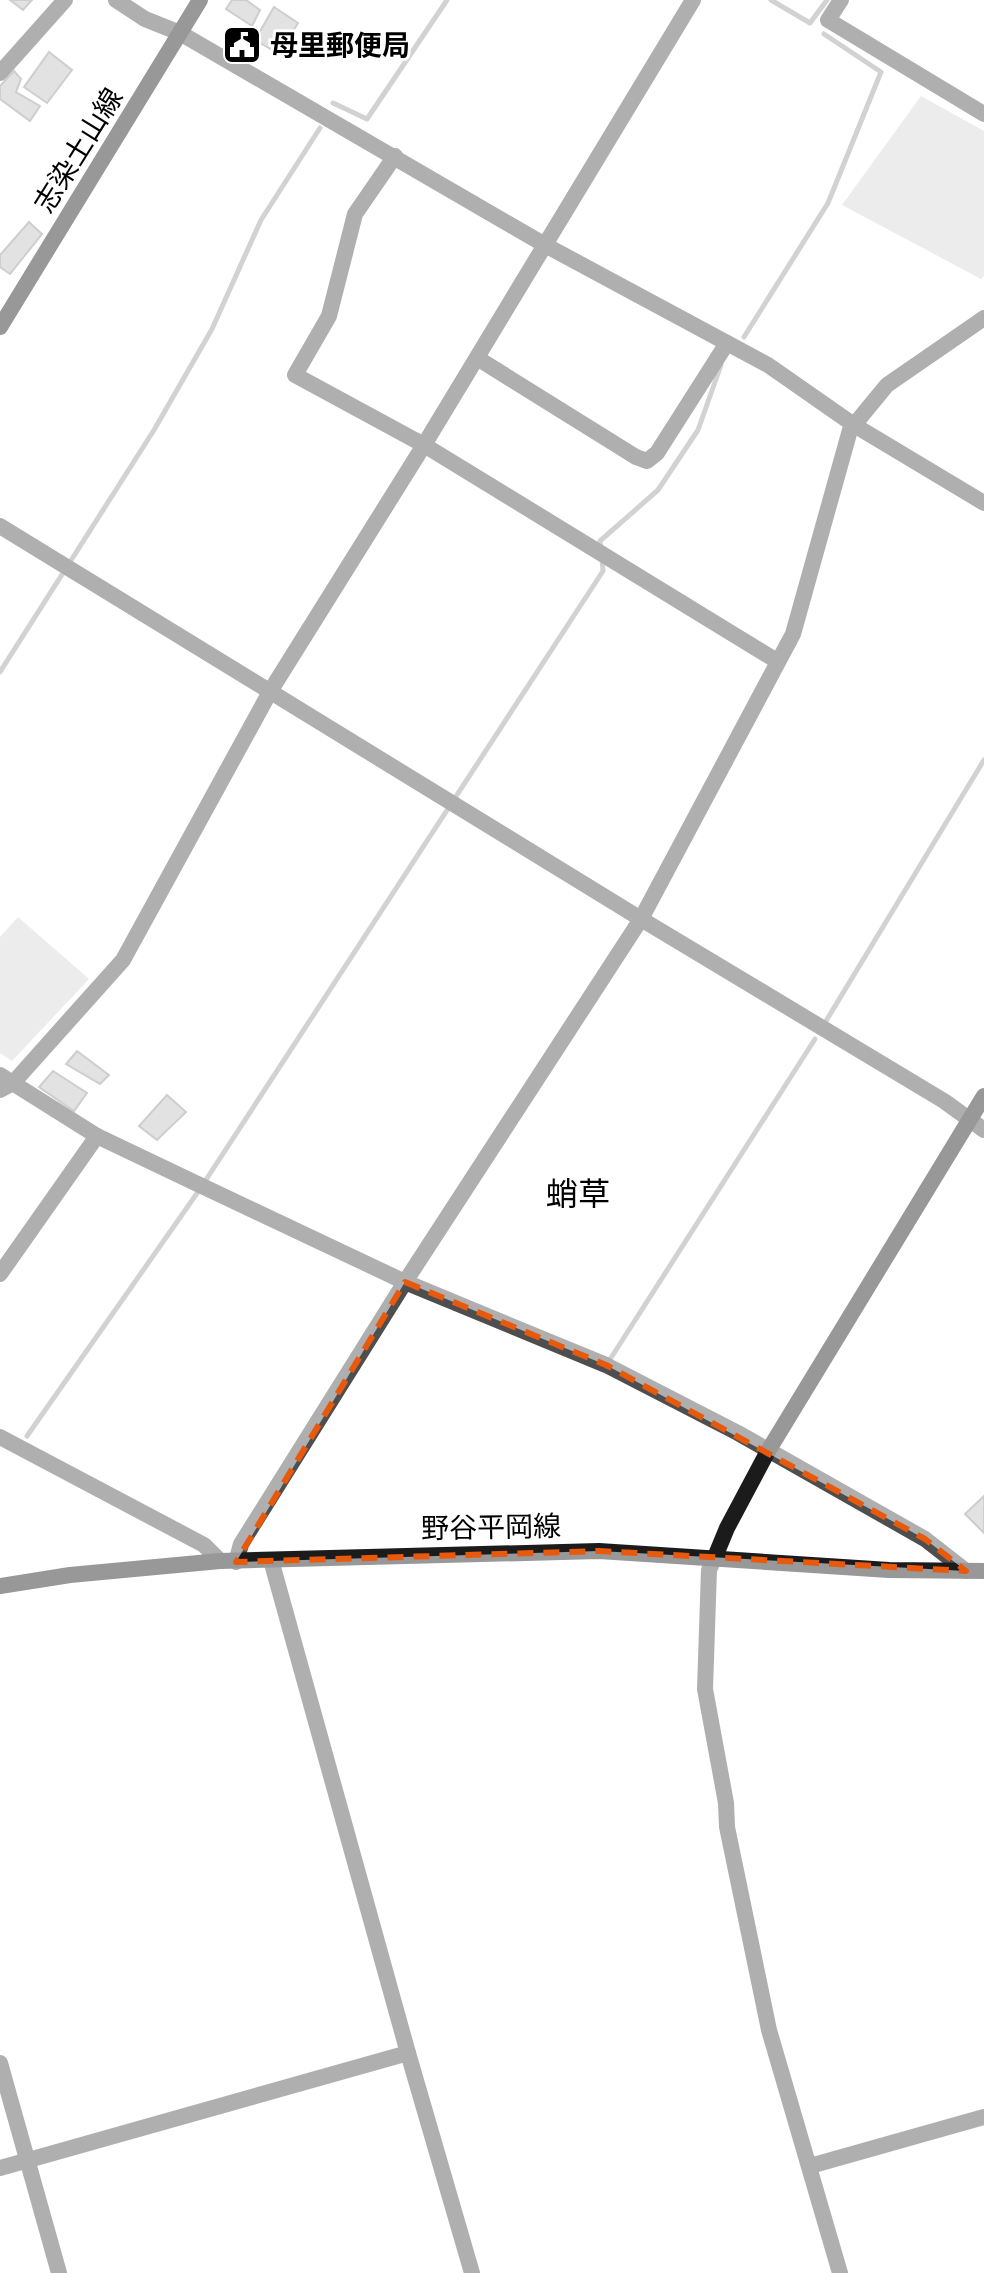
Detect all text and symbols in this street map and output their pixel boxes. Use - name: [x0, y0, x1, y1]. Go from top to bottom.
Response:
- public building icon: 母里郵便局: [221, 24, 263, 66]
- place label: 母里郵便局: [270, 26, 410, 63]
- street label: 志染土山線: [25, 81, 130, 219]
- district label: 蛸草: [546, 1172, 610, 1214]
- street label: 野谷平岡線: [421, 1507, 561, 1546]

